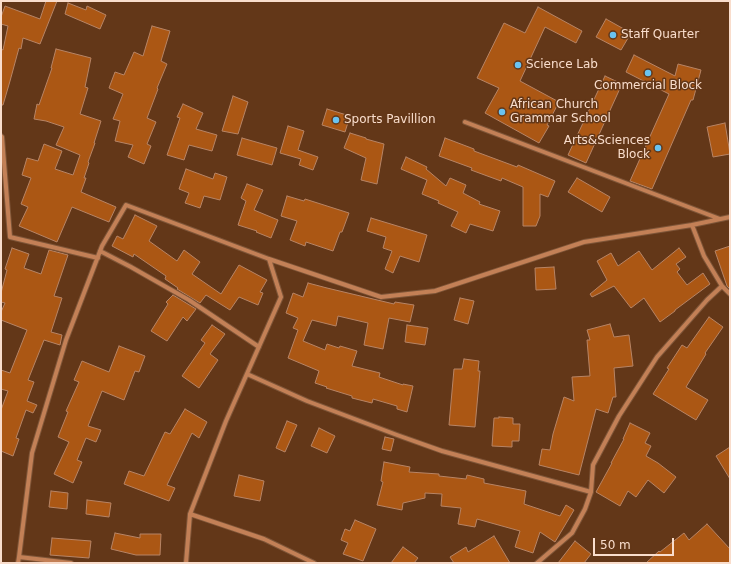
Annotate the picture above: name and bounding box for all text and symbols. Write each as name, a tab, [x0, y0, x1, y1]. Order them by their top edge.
place label: Staff Quarter	[621, 28, 699, 42]
marker: Staff Quarter	[608, 30, 618, 40]
place label: Science Lab	[526, 58, 598, 72]
marker: Science Lab	[513, 60, 523, 70]
marker: Commercial Block	[643, 68, 653, 78]
place label: Commercial Block	[594, 79, 702, 93]
place label: African Church Grammar School	[510, 98, 611, 126]
marker: African Church Grammar School	[497, 107, 507, 117]
place label: Sports Pavillion	[344, 113, 436, 127]
marker: Sports Pavillion	[331, 115, 341, 125]
place label: Arts&Sciences Block	[564, 134, 650, 162]
marker: Arts&Sciences Block	[653, 143, 663, 153]
scale bar	[595, 530, 676, 556]
text: 50 m	[600, 538, 631, 552]

